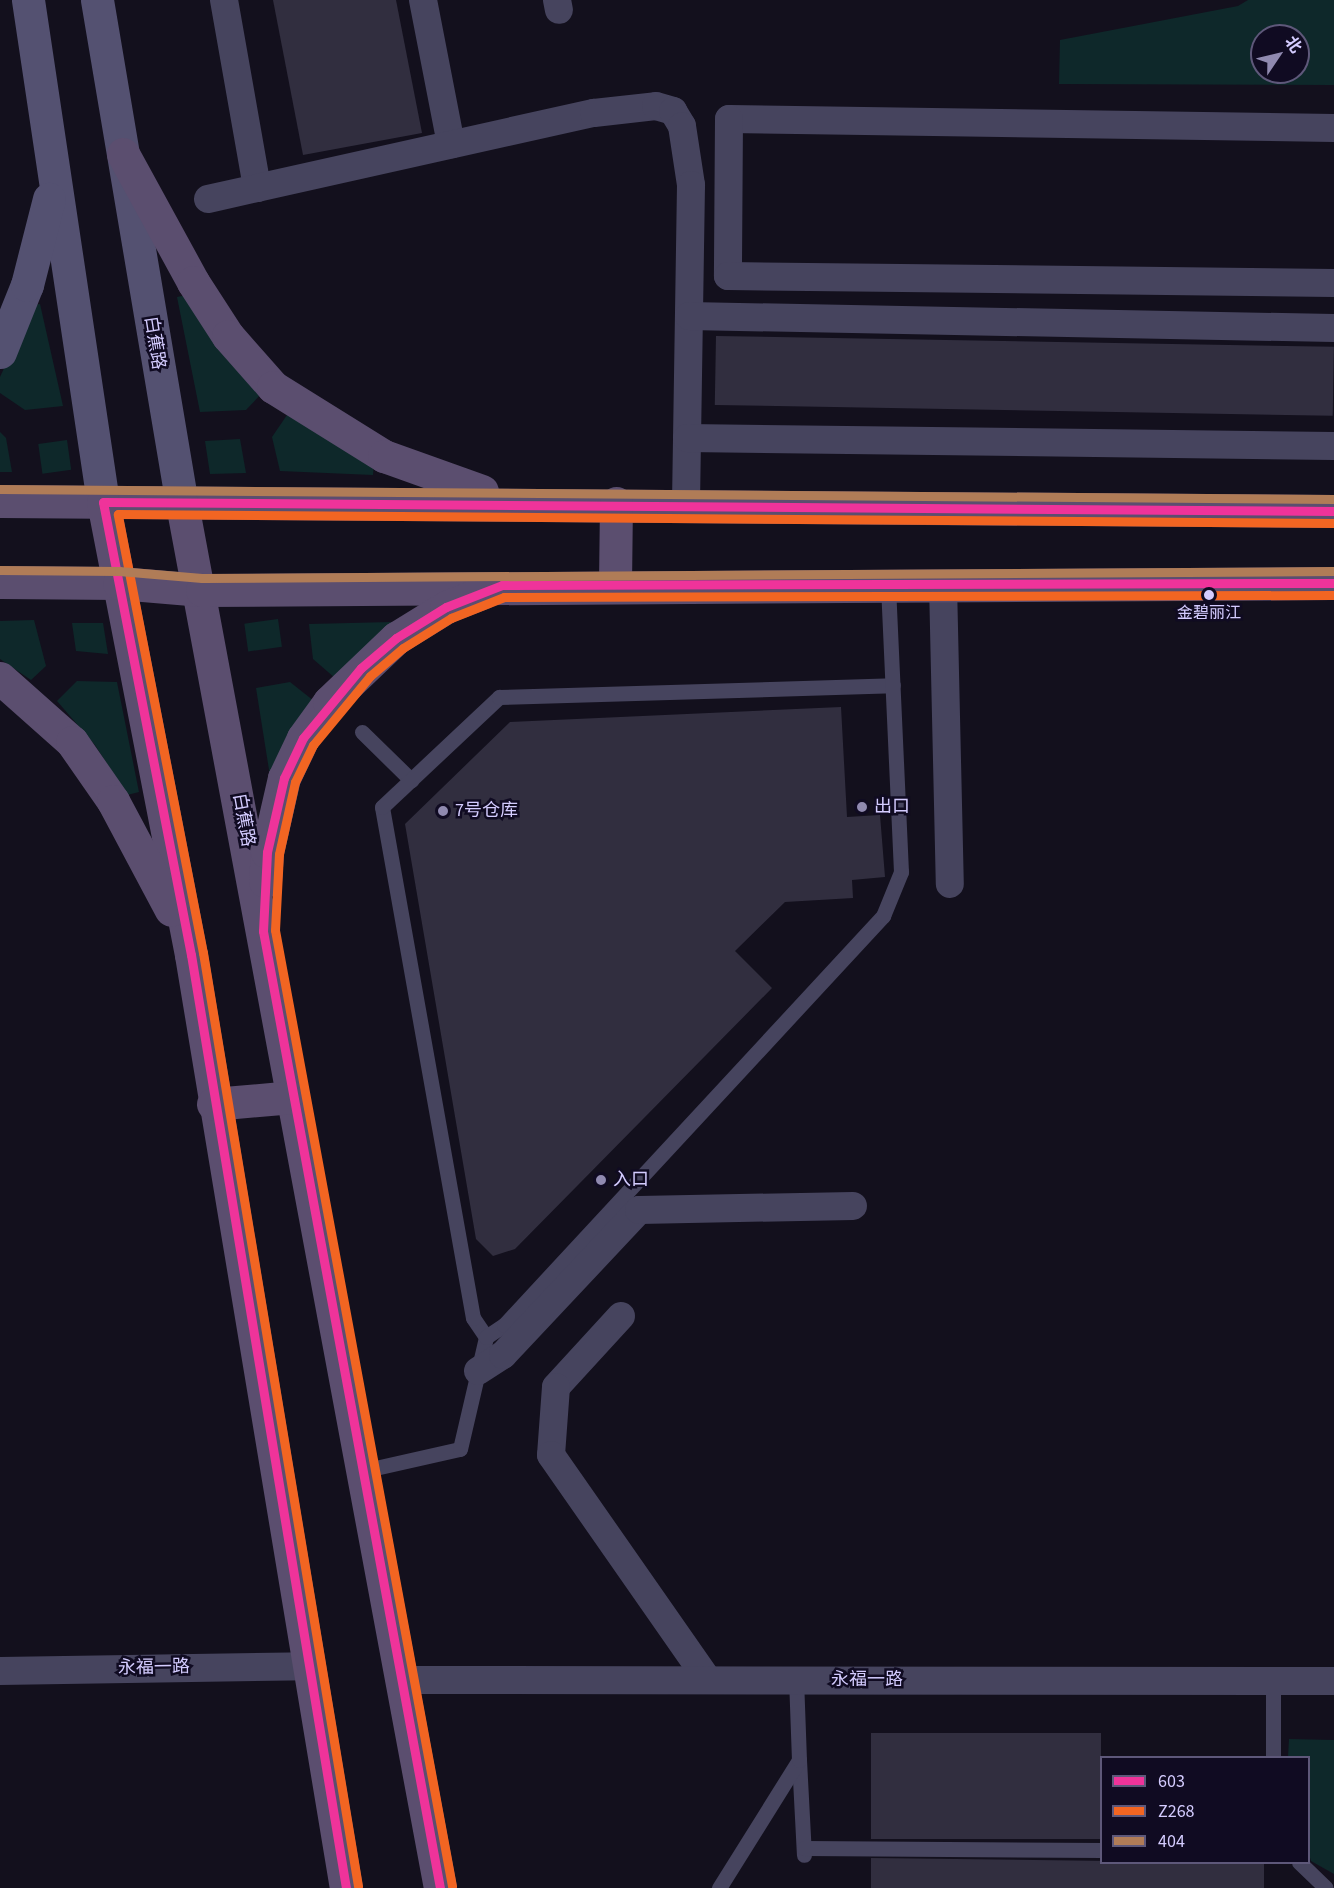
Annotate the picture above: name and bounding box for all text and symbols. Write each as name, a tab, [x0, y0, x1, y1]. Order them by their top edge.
north arrow	[1250, 24, 1310, 84]
text: 北	[1279, 32, 1307, 58]
street label: 白蕉路	[139, 315, 169, 371]
marker: 金碧丽江	[1203, 589, 1215, 601]
place label: 金碧丽江	[1177, 603, 1241, 623]
street label: 白蕉路	[228, 792, 258, 848]
place label: 出口	[874, 796, 910, 818]
place label: 7号仓库	[455, 800, 518, 822]
marker: 出口	[855, 800, 869, 814]
marker: 7号仓库	[436, 804, 450, 818]
place label: 入口	[613, 1169, 649, 1191]
marker: 入口	[594, 1173, 608, 1187]
street label: 永福一路	[118, 1657, 190, 1679]
street label: 永福一路	[831, 1669, 903, 1691]
legend	[1100, 1756, 1310, 1864]
text: 603	[1158, 1769, 1185, 1794]
text: Z268	[1158, 1799, 1195, 1824]
text: 404	[1158, 1829, 1185, 1854]

